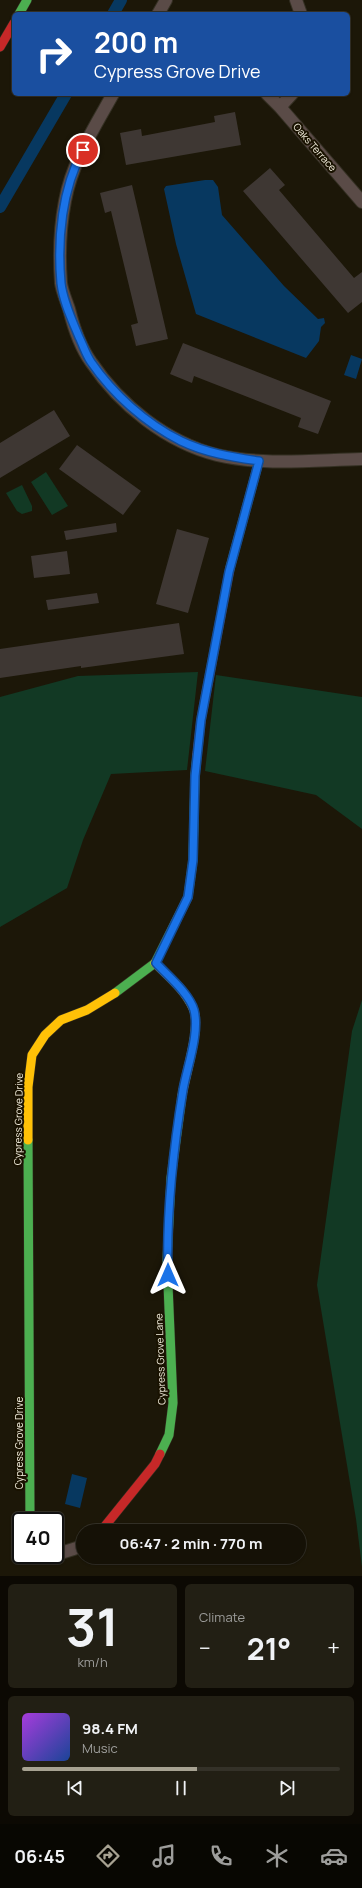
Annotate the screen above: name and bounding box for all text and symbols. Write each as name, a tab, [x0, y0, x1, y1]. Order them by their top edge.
text: 200 m	[94, 23, 178, 61]
icon: right	[28, 28, 80, 80]
text: Cypress Grove Drive	[94, 59, 261, 83]
street label: Oaks Terrace	[290, 120, 340, 174]
pin	[66, 133, 100, 167]
icon: arrive	[72, 139, 94, 161]
street label: Cypress Grove Drive	[10, 1072, 26, 1165]
position arrow	[147, 1254, 189, 1296]
street label: Cypress Grove Lane	[151, 1313, 169, 1405]
street label: Cypress Grove Drive	[12, 1397, 26, 1489]
speed limit sign: 40	[12, 1512, 64, 1564]
text: 06:47 · 2 min · 770 m	[120, 1533, 262, 1554]
text: 31	[66, 1591, 119, 1662]
text: Climate	[199, 1608, 245, 1626]
text: 21°	[247, 1628, 291, 1669]
text: −	[199, 1633, 211, 1663]
text: +	[327, 1633, 340, 1663]
text: km/h	[77, 1653, 108, 1671]
text: 98.4 FM	[82, 1718, 138, 1739]
text: Music	[82, 1739, 118, 1757]
icon: previous	[64, 1777, 86, 1799]
icon: pause	[170, 1777, 192, 1799]
icon: next	[276, 1777, 298, 1799]
icon: directions	[94, 1842, 122, 1870]
icon: music	[150, 1842, 178, 1870]
icon: phone	[207, 1842, 235, 1870]
icon: climate	[263, 1842, 291, 1870]
icon: car	[320, 1842, 348, 1870]
text: 06:45	[14, 1844, 65, 1868]

